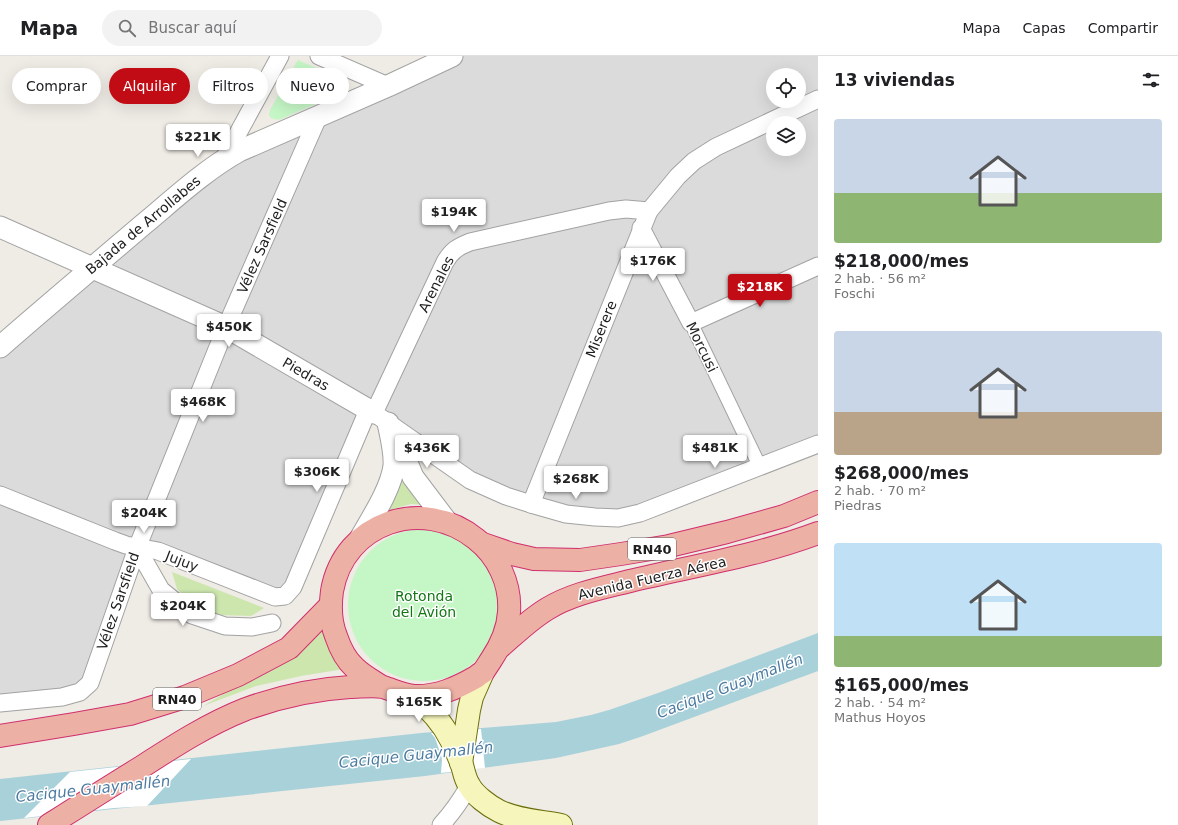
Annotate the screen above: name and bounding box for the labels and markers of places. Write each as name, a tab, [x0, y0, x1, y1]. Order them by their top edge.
pin: $221K	[170, 124, 226, 158]
pin: $194K	[426, 199, 482, 233]
pin: $176K	[625, 248, 681, 282]
pin: $218K	[732, 274, 788, 308]
pin: $450K	[201, 314, 257, 348]
pin: $468K	[175, 389, 231, 423]
pin: $436K	[399, 435, 455, 469]
pin: $481K	[687, 435, 743, 469]
pin: $306K	[289, 459, 345, 493]
pin: $268K	[548, 466, 604, 500]
pin: $204K	[116, 500, 172, 534]
pin: $204K	[155, 593, 211, 627]
pin: $165K	[391, 689, 447, 723]

